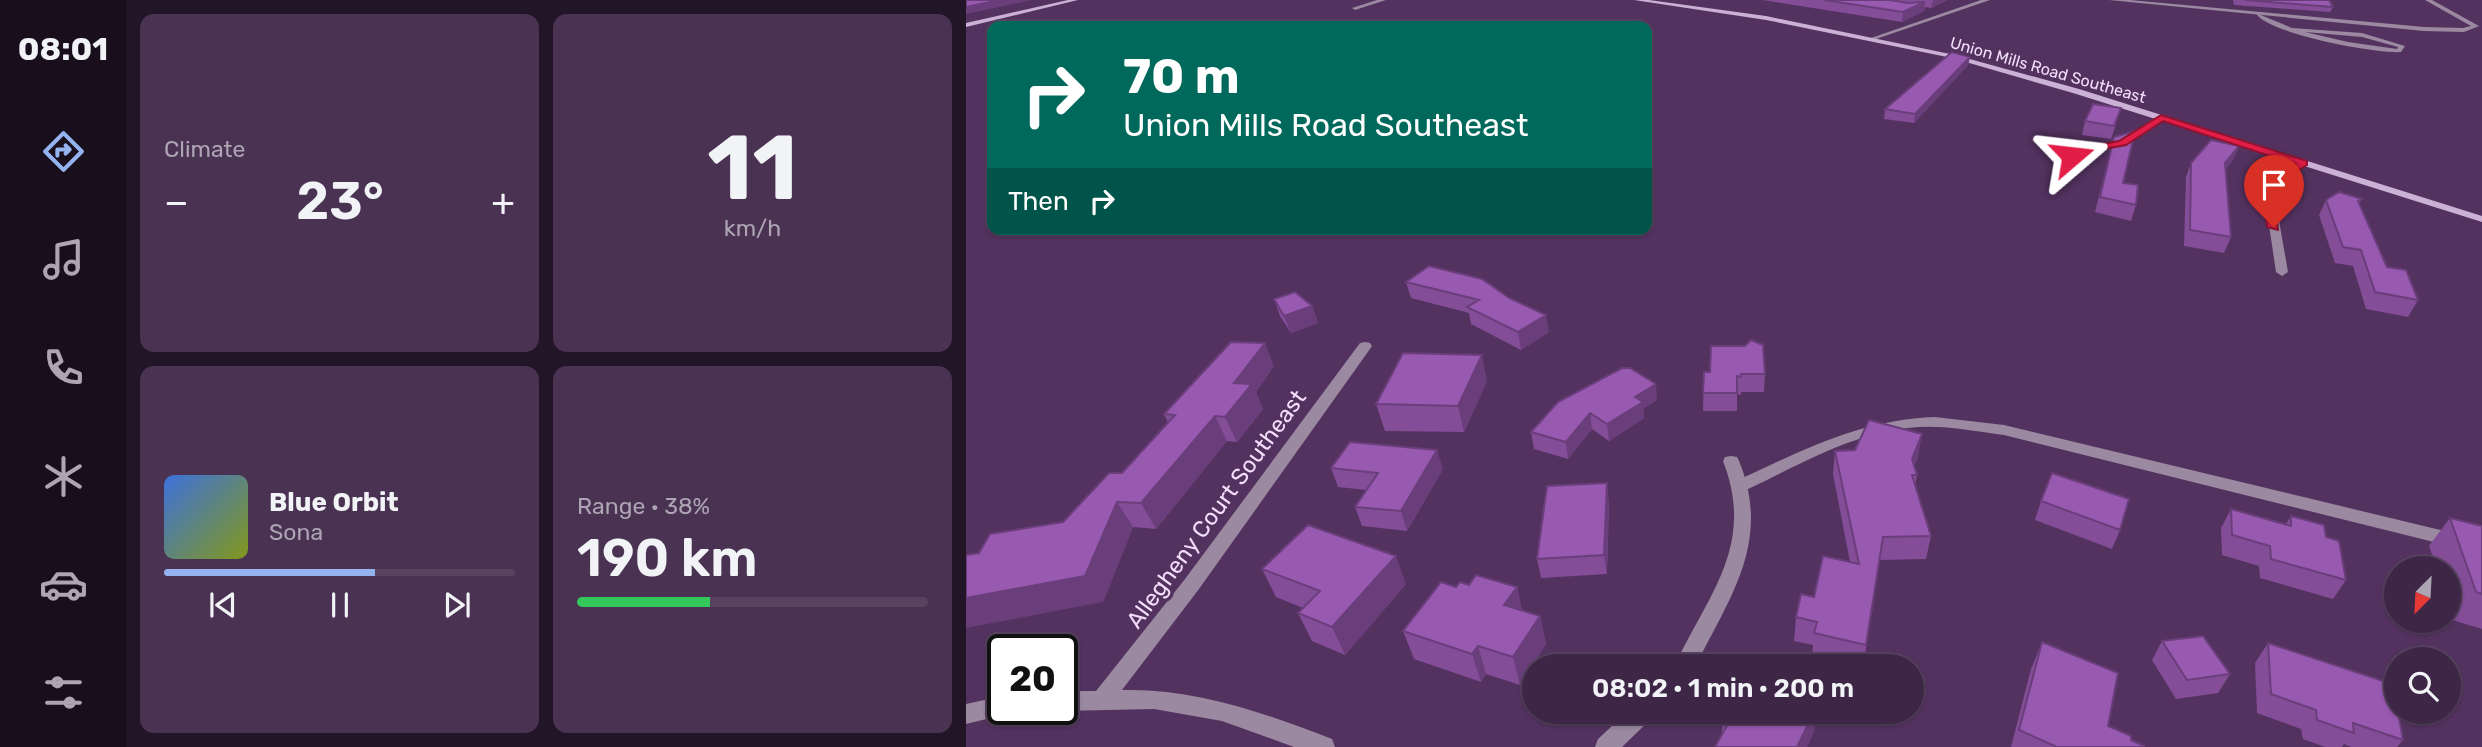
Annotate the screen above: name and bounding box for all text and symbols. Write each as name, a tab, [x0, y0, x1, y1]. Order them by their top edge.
text: 08:01	[18, 30, 108, 68]
street label: Union Mills Road Southeast	[1948, 33, 2148, 107]
text: 70 m	[1123, 47, 1240, 105]
icon: right	[1008, 49, 1099, 140]
text: Union Mills Road Southeast	[1123, 106, 1529, 144]
text: 11	[707, 114, 798, 222]
position arrow	[2035, 119, 2109, 193]
icon: directions	[39, 127, 88, 176]
text: Climate	[164, 135, 245, 163]
pin	[2244, 155, 2304, 227]
icon: arrive	[2255, 166, 2293, 204]
text: 23°	[296, 170, 384, 232]
text: −	[164, 179, 189, 225]
text: +	[491, 179, 515, 225]
icon: right	[1083, 182, 1121, 220]
text: Then	[1008, 186, 1069, 217]
text: km/h	[724, 214, 781, 242]
icon: music	[39, 235, 88, 284]
icon: phone	[39, 343, 88, 392]
street label: Allegheny Court Southeast	[1120, 384, 1312, 634]
icon: climate	[39, 452, 88, 501]
text: Blue Orbit	[269, 487, 399, 518]
text: Range · 38%	[577, 492, 710, 520]
text: Sona	[269, 518, 323, 546]
text: 190 km	[577, 527, 758, 589]
north arrow	[2384, 556, 2460, 634]
map controls	[2384, 556, 2461, 724]
icon: car	[39, 560, 88, 609]
icon: previous	[204, 586, 242, 624]
icon: pause	[321, 586, 359, 624]
icon: next	[438, 586, 476, 624]
speed limit sign: 20	[987, 634, 1078, 725]
button: search	[2384, 647, 2461, 724]
icon: filters	[39, 668, 88, 717]
text: 08:02 · 1 min · 200 m	[1592, 673, 1854, 704]

